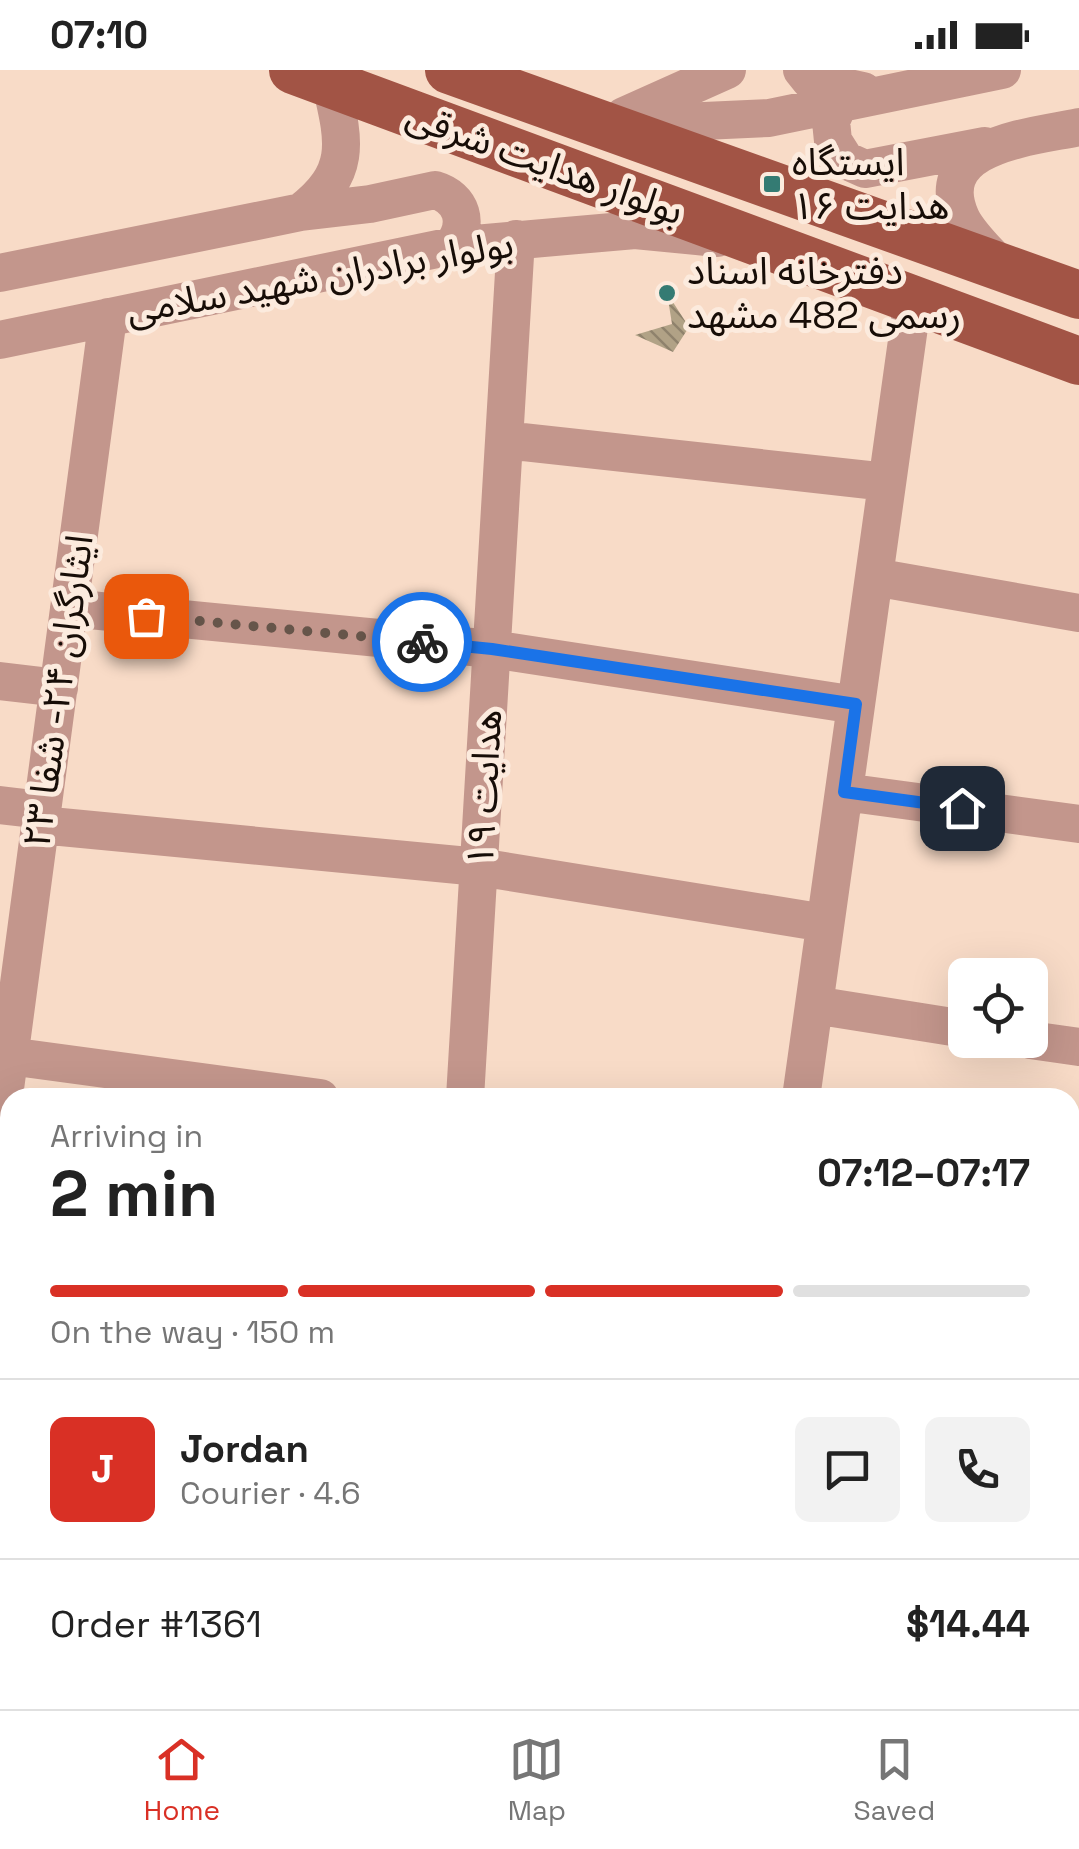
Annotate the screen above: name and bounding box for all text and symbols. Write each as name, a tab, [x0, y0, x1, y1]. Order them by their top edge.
text: 07:10	[50, 11, 148, 59]
street label: بولوار هدایت شرقی	[400, 91, 690, 235]
place label: ایستگاه هدایت ۱۶	[792, 138, 949, 230]
marker: ایستگاه هدایت ۱۶	[761, 173, 783, 195]
street label: بولوار برادران شهید سلامی	[123, 219, 517, 335]
place label: دفترخانه اسناد رسمی 482 مشهد	[687, 247, 961, 339]
marker: دفترخانه اسناد رسمی 482 مشهد	[656, 282, 678, 304]
street label: ایثارگران ۲۴- شفا ۲۳	[12, 532, 104, 850]
pin	[104, 574, 189, 659]
icon: bag	[119, 589, 174, 644]
courier	[372, 592, 472, 692]
icon: bike	[395, 615, 450, 670]
street label: هدایت ۱۹	[456, 708, 512, 868]
pin	[920, 766, 1005, 851]
icon: home	[935, 781, 990, 836]
map controls	[948, 958, 1048, 1058]
button: locate	[948, 958, 1048, 1058]
text: Arriving in	[50, 1116, 203, 1156]
text: 07:12–07:17	[817, 1149, 1030, 1197]
text: 2 min	[50, 1152, 218, 1235]
text: On the way · 150 m	[50, 1312, 335, 1352]
button: chat	[795, 1417, 900, 1522]
button: phone	[925, 1417, 1030, 1522]
text: Jordan	[180, 1425, 309, 1473]
text: J	[91, 1445, 114, 1493]
text: Courier · 4.6	[180, 1473, 361, 1513]
text: Order #1361	[50, 1600, 262, 1648]
text: $14.44	[906, 1600, 1030, 1648]
tab: Home	[144, 1732, 220, 1828]
tab: Map	[508, 1732, 566, 1828]
tab: Saved	[854, 1732, 935, 1828]

